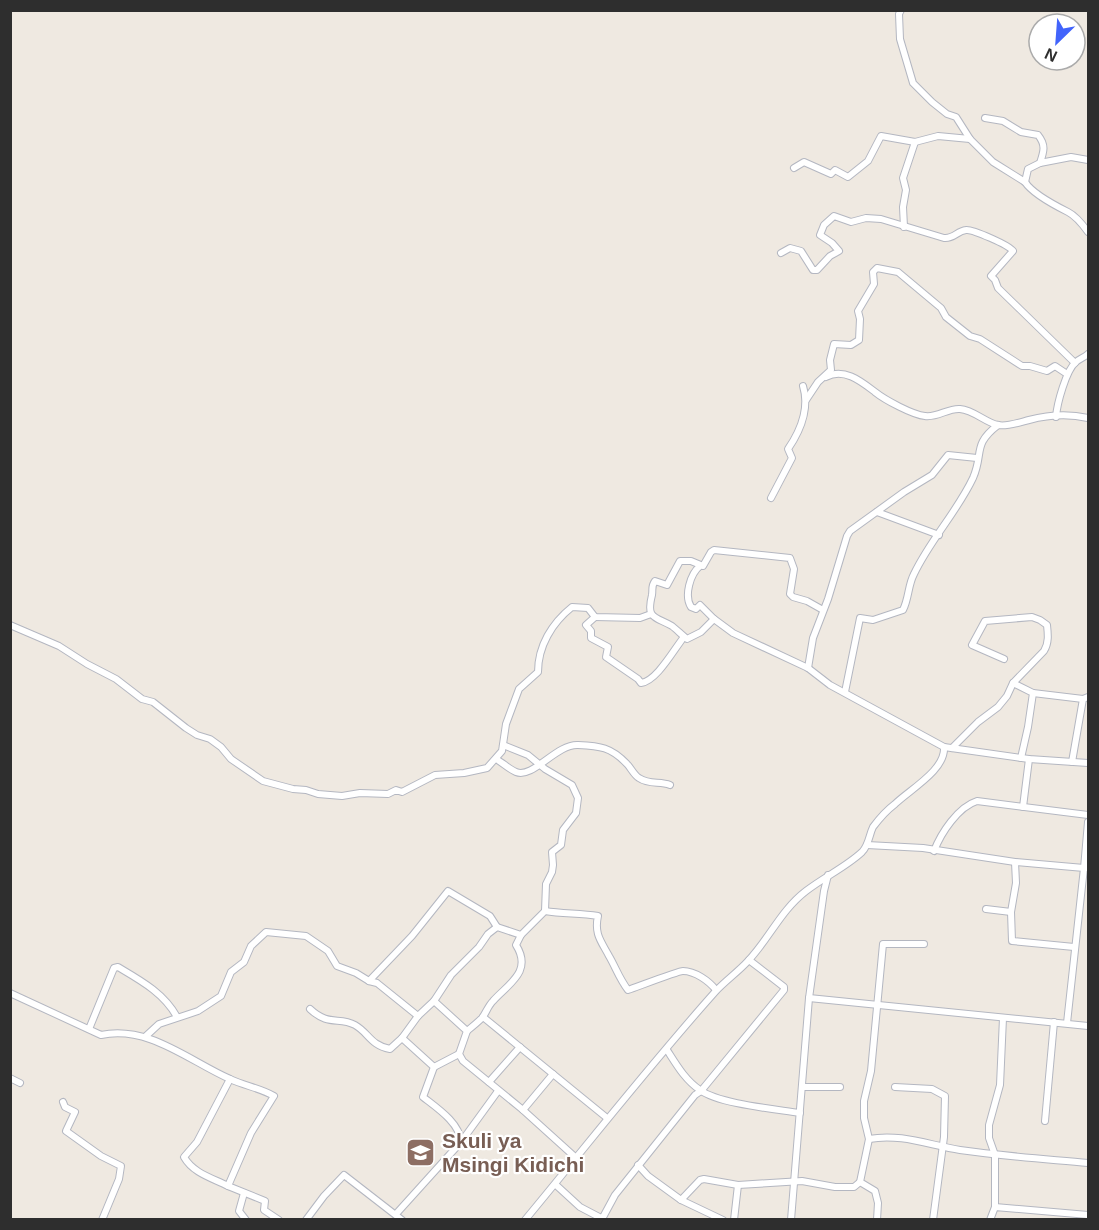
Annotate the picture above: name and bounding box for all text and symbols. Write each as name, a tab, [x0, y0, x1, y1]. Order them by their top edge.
north arrow	[1027, 12, 1087, 72]
text: N	[1042, 45, 1060, 65]
place label: Skuli ya Msingi Kidichi	[442, 1129, 584, 1176]
school or university icon: Skuli ya Msingi Kidichi	[405, 1136, 437, 1168]

